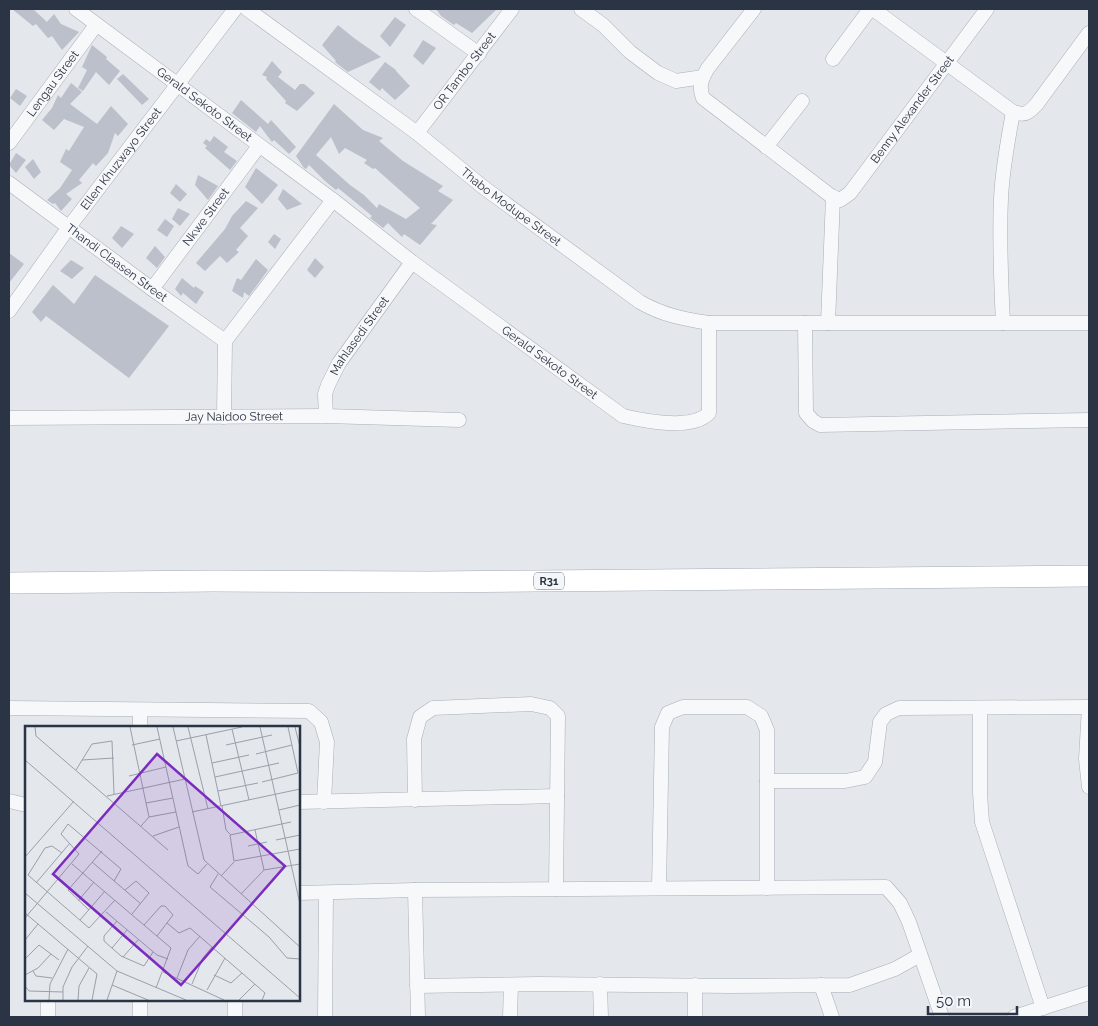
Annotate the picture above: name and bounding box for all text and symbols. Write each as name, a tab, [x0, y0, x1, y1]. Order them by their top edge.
street label: OR Tambo Street	[430, 29, 499, 113]
street label: Lengau Street	[24, 48, 82, 119]
street label: Benny Alexander Street	[868, 53, 957, 166]
street label: Gerald Sekoto Street	[154, 64, 255, 144]
street label: Ellen Khuzwayo Street	[78, 105, 164, 213]
street label: Thabo Modupe Street	[458, 165, 564, 249]
street label: Nkwe Street	[180, 185, 232, 249]
street label: Thandi Claasen Street	[64, 221, 170, 305]
street label: Mahlasedi Street	[327, 294, 392, 377]
street label: Gerald Sekoto Street	[499, 323, 600, 402]
street label: Jay Naidoo Street	[185, 409, 283, 424]
road number: R31	[534, 572, 564, 590]
inset map	[25, 726, 300, 1001]
scale bar	[928, 984, 1017, 1016]
text: 50 m	[936, 992, 971, 1010]

